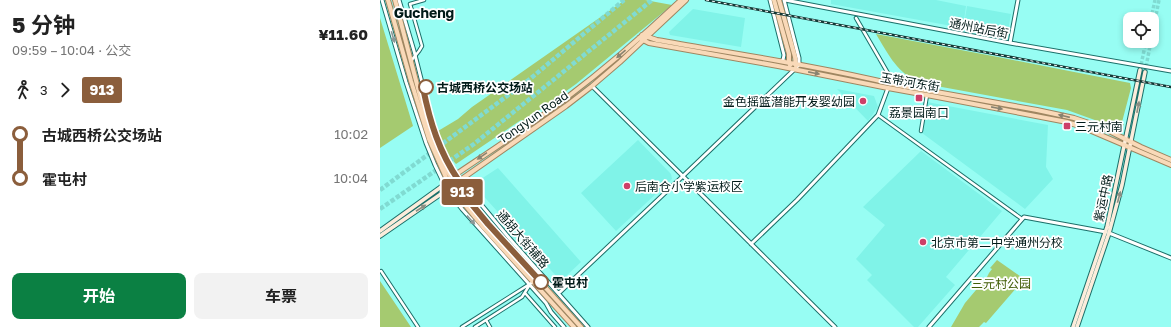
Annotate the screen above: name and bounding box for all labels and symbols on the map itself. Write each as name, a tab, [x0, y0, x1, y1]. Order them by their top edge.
district label: Gucheng	[394, 4, 454, 21]
street label: 通州站后街	[948, 15, 1010, 41]
one-way arrow	[390, 32, 396, 44]
one-way arrow	[616, 49, 626, 59]
street label: 玉带河东街	[879, 69, 941, 95]
one-way arrow	[808, 71, 820, 77]
marker: 古城西桥公交场站	[418, 79, 434, 95]
place label: 古城西桥公交场站	[437, 80, 533, 95]
street label: Tongyun Road	[495, 87, 571, 147]
marker: 荔景园南口	[914, 93, 924, 103]
place label: 金色摇篮潜能开发婴幼园	[723, 94, 855, 109]
marker: 金色摇篮潜能开发婴幼园	[858, 96, 868, 106]
one-way arrow	[1136, 100, 1142, 113]
place label: 荔景园南口	[889, 105, 949, 120]
one-way arrow	[990, 105, 1003, 111]
one-way arrow	[1058, 112, 1070, 118]
place label: 三元村南	[1075, 119, 1123, 134]
marker: 三元村南	[1062, 121, 1072, 131]
one-way arrow	[477, 152, 488, 160]
street label: 紫运中路	[1091, 173, 1115, 223]
line badge: 913	[439, 179, 485, 205]
place label: 后南仓小学紫运校区	[635, 179, 743, 194]
marker: 后南仓小学紫运校区	[622, 181, 632, 191]
one-way arrow	[1116, 191, 1122, 203]
one-way arrow	[416, 204, 427, 212]
street label: 通胡大街辅路	[494, 207, 552, 271]
one-way arrow	[466, 214, 475, 225]
place label: 北京市第二中学通州分校	[931, 235, 1063, 250]
marker: 北京市第二中学通州分校	[918, 237, 928, 247]
marker: 霍屯村	[533, 274, 549, 290]
place label: 霍屯村	[552, 275, 588, 290]
park label: 三元村公园	[971, 276, 1031, 291]

